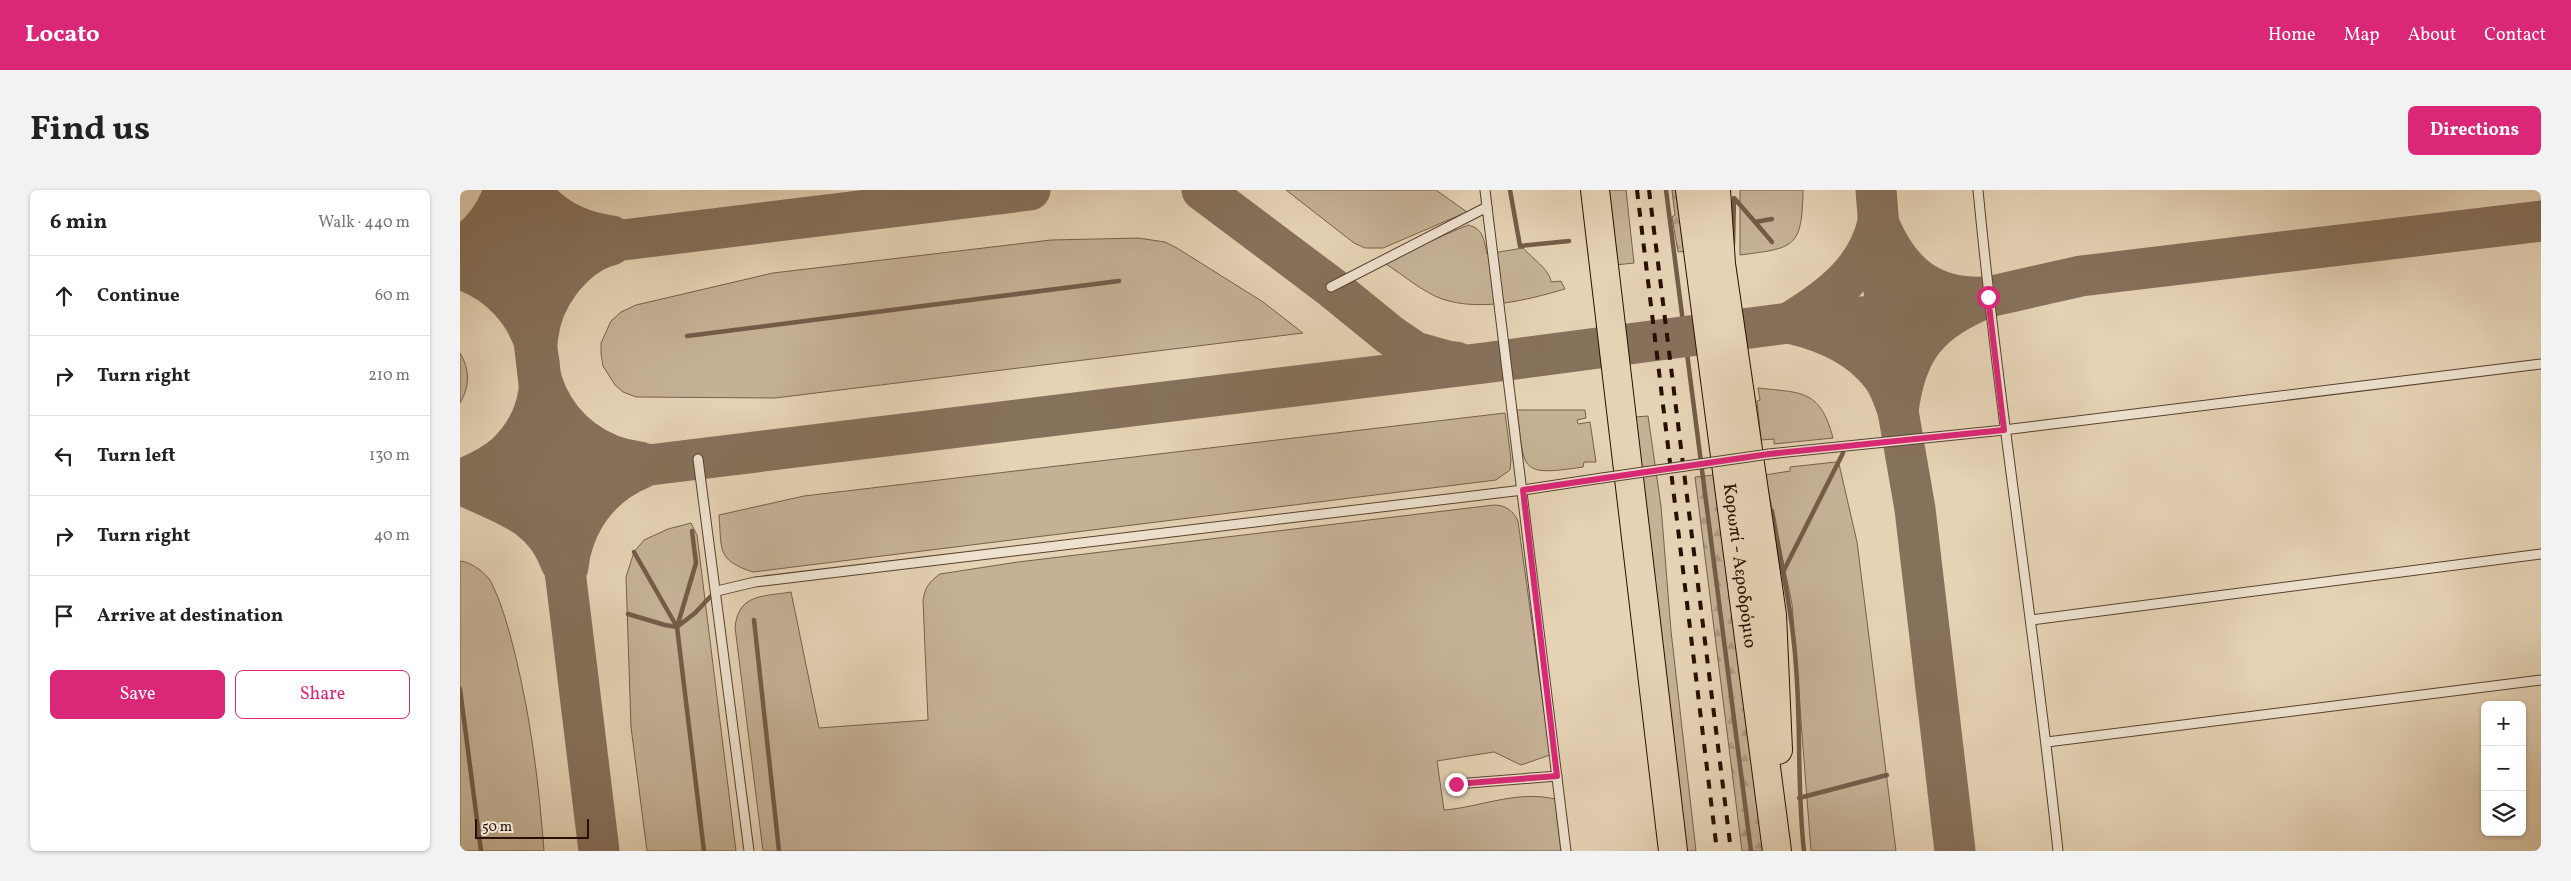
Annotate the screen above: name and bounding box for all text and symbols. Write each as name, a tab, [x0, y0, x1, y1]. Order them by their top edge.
text: Locato	[25, 18, 100, 52]
text: Home	[2268, 23, 2316, 48]
text: Map	[2344, 23, 2380, 48]
text: About	[2408, 23, 2456, 48]
text: Contact	[2484, 23, 2546, 48]
text: Find us	[30, 106, 150, 154]
button: Directions	[2408, 106, 2541, 155]
text: 6 min	[50, 208, 107, 237]
text: Walk · 440 m	[318, 212, 410, 234]
icon: ahead	[50, 282, 78, 310]
text: Continue	[97, 283, 180, 309]
text: 60 m	[375, 285, 410, 307]
route start	[1977, 286, 2000, 309]
icon: right	[50, 362, 78, 390]
text: Turn right	[97, 363, 190, 389]
text: 210 m	[368, 365, 410, 387]
icon: left	[50, 442, 78, 470]
text: Turn left	[97, 443, 176, 469]
text: 130 m	[369, 445, 410, 467]
street label: Κορωπί - Αεροδρόμιο	[1716, 482, 1763, 650]
icon: right	[50, 522, 78, 550]
text: Turn right	[97, 523, 190, 549]
text: 40 m	[374, 525, 410, 547]
icon: arrive	[50, 602, 78, 630]
text: Arrive at destination	[97, 603, 283, 629]
button: Save	[50, 670, 225, 719]
button: Share	[235, 670, 410, 719]
map controls	[2481, 701, 2526, 836]
button: +	[2481, 701, 2526, 746]
button: −	[2481, 746, 2526, 791]
route end	[1445, 773, 1468, 796]
button: layers	[2481, 791, 2526, 836]
scale bar	[475, 816, 589, 839]
text: 50 m	[482, 818, 512, 837]

